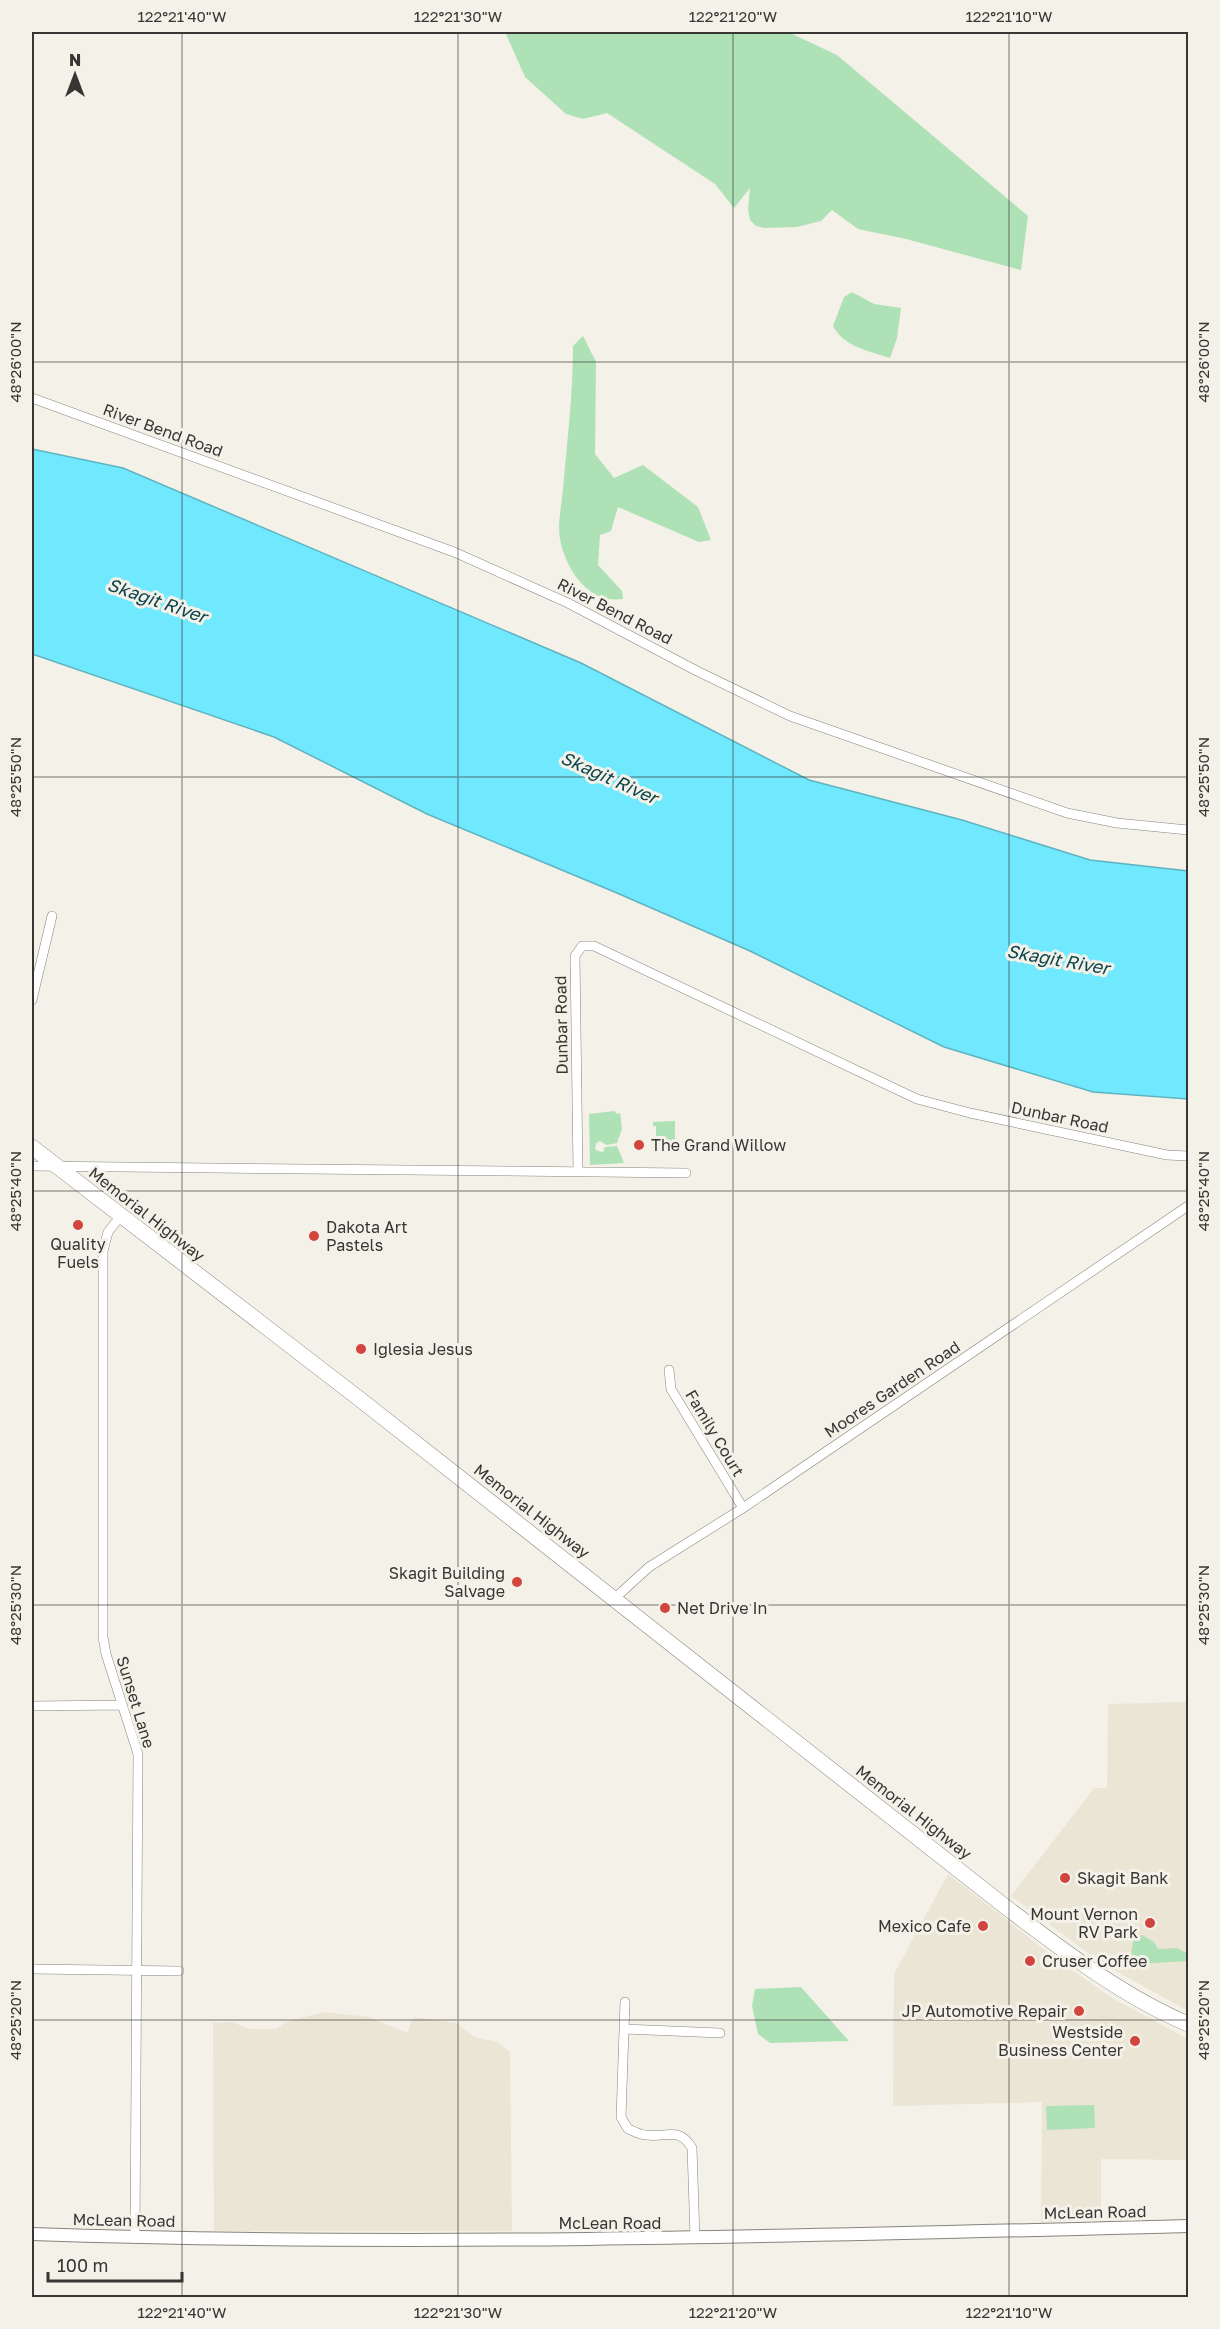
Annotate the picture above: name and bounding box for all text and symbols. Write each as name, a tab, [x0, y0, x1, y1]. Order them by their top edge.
text: 122°21'40"W	[138, 7, 226, 25]
text: 122°21'30"W	[414, 7, 502, 25]
text: 122°21'20"W	[689, 7, 777, 25]
text: 122°21'10"W	[966, 7, 1052, 25]
north arrow	[45, 45, 105, 105]
text: N	[69, 50, 81, 70]
text: 48°26'00"N	[6, 321, 24, 403]
text: 48°26'00"N	[1194, 321, 1212, 403]
street label: River Bend Road	[100, 399, 226, 461]
water label: Skagit River	[105, 573, 213, 628]
street label: River Bend Road	[554, 573, 676, 649]
text: 48°25'50"N	[6, 737, 24, 817]
text: 48°25'50"N	[1194, 737, 1212, 817]
water label: Skagit River	[558, 746, 664, 809]
water label: Skagit River	[1005, 939, 1114, 979]
street label: Dunbar Road	[550, 975, 572, 1075]
street label: Dunbar Road	[1009, 1097, 1111, 1137]
place label: The Grand Willow	[651, 1135, 786, 1155]
marker: The Grand Willow	[632, 1138, 646, 1152]
text: 48°25'40"N	[6, 1151, 24, 1231]
text: 48°25'40"N	[1194, 1151, 1212, 1231]
street label: Memorial Highway	[85, 1162, 209, 1266]
place label: Dakota Art Pastels	[326, 1217, 408, 1255]
marker: Quality Fuels	[71, 1218, 85, 1232]
marker: Dakota Art Pastels	[307, 1229, 321, 1243]
place label: Quality Fuels	[50, 1234, 106, 1272]
street label: Moores Garden Road	[820, 1336, 964, 1442]
place label: Iglesia Jesus	[373, 1339, 473, 1359]
marker: Iglesia Jesus	[354, 1342, 368, 1356]
street label: Family Court	[681, 1386, 749, 1480]
street label: Memorial Highway	[470, 1459, 594, 1563]
place label: Skagit Building Salvage	[389, 1563, 505, 1601]
text: 48°25'30"N	[6, 1565, 24, 1645]
text: 48°25'30"N	[1194, 1565, 1212, 1645]
marker: Skagit Building Salvage	[510, 1575, 524, 1589]
place label: Net Drive In	[677, 1598, 767, 1618]
marker: Net Drive In	[658, 1601, 672, 1615]
street label: Sunset Lane	[112, 1653, 160, 1751]
street label: Memorial Highway	[852, 1760, 976, 1864]
place label: Skagit Bank	[1077, 1868, 1168, 1888]
marker: Skagit Bank	[1058, 1871, 1072, 1885]
place label: Mount Vernon RV Park	[1030, 1904, 1138, 1942]
place label: Mexico Cafe	[878, 1916, 971, 1936]
marker: Mount Vernon RV Park	[1143, 1916, 1157, 1930]
marker: Mexico Cafe	[976, 1919, 990, 1933]
place label: Cruser Coffee	[1042, 1951, 1147, 1971]
marker: Cruser Coffee	[1023, 1954, 1037, 1968]
text: 48°25'20"N	[6, 1980, 24, 2060]
text: 48°25'20"N	[1194, 1980, 1212, 2060]
place label: JP Automotive Repair	[902, 2001, 1067, 2021]
marker: JP Automotive Repair	[1072, 2004, 1086, 2018]
place label: Westside Business Center	[998, 2022, 1123, 2060]
marker: Westside Business Center	[1128, 2034, 1142, 2048]
street label: McLean Road	[1043, 2201, 1147, 2223]
street label: McLean Road	[72, 2209, 176, 2231]
street label: McLean Road	[559, 2213, 661, 2233]
scale bar	[48, 2245, 182, 2283]
text: 100 m	[57, 2254, 108, 2276]
text: 122°21'40"W	[138, 2303, 226, 2321]
text: 122°21'30"W	[414, 2303, 502, 2321]
text: 122°21'20"W	[689, 2303, 777, 2321]
text: 122°21'10"W	[966, 2303, 1052, 2321]

